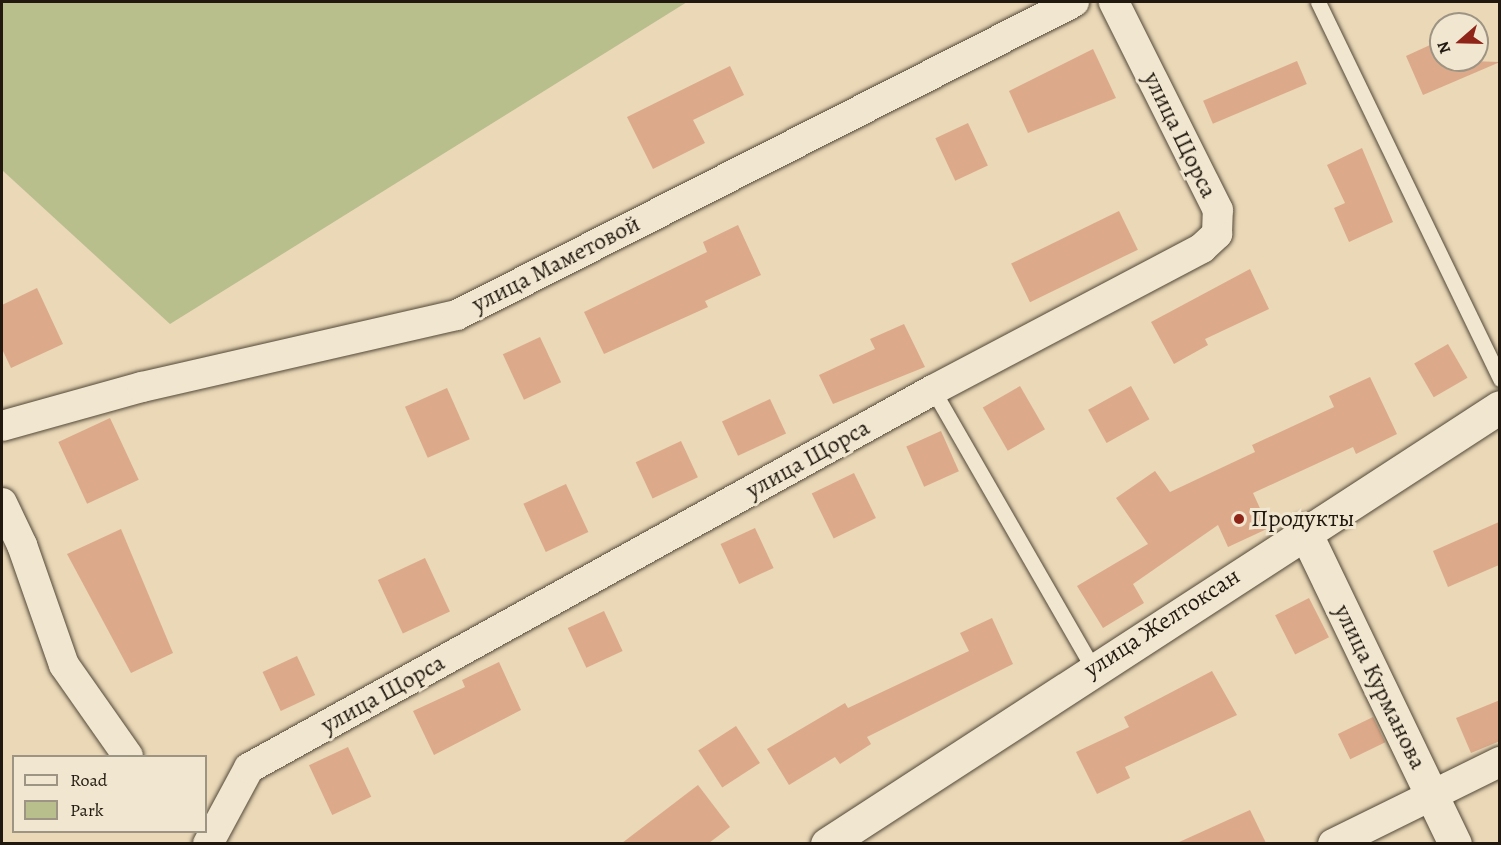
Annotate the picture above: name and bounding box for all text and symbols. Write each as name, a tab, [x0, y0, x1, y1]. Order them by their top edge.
north arrow	[1429, 12, 1489, 72]
text: N	[1432, 38, 1456, 57]
street label: улица Щорса	[1137, 67, 1223, 203]
street label: улица Маметовой	[467, 209, 645, 319]
street label: улица Щорса	[741, 413, 875, 505]
place label: Продукты	[1251, 505, 1355, 533]
marker: Продукты	[1232, 512, 1246, 526]
street label: улица Желтоксан	[1079, 562, 1245, 684]
street label: улица Курманова	[1328, 600, 1432, 774]
street label: улица Щорса	[316, 648, 450, 740]
legend	[12, 755, 207, 833]
text: Road	[70, 768, 107, 792]
text: Park	[70, 798, 104, 822]

